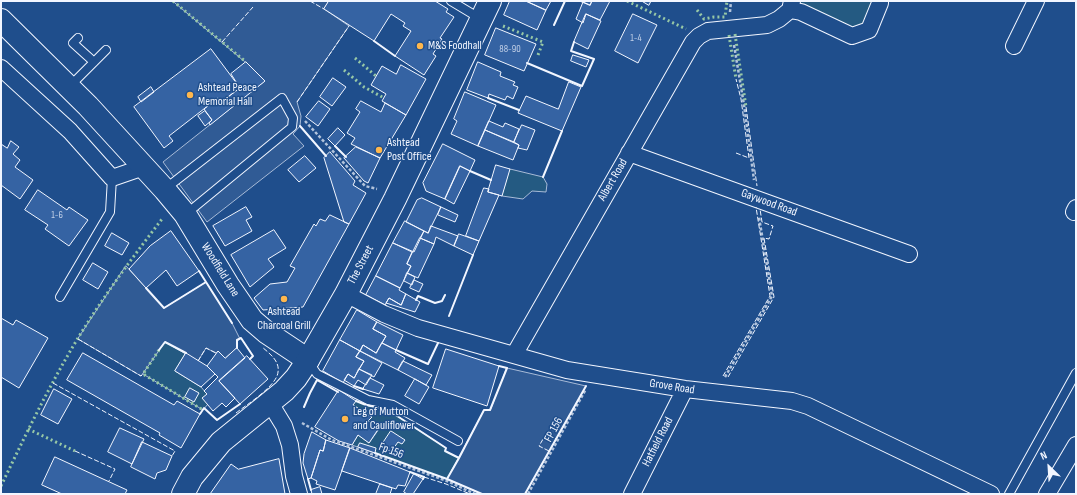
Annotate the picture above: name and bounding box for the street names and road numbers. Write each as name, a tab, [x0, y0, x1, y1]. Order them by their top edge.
street label: Albert Road	[595, 156, 631, 204]
street label: Gaywood Road	[739, 186, 799, 220]
street label: Woodfield Lane	[198, 240, 242, 300]
street label: The Street	[345, 243, 377, 287]
street label: Grove Road	[648, 376, 696, 398]
street label: FP 156	[542, 415, 566, 445]
street label: Hatfield Road	[639, 415, 677, 469]
street label: Fp 156	[376, 440, 406, 462]

